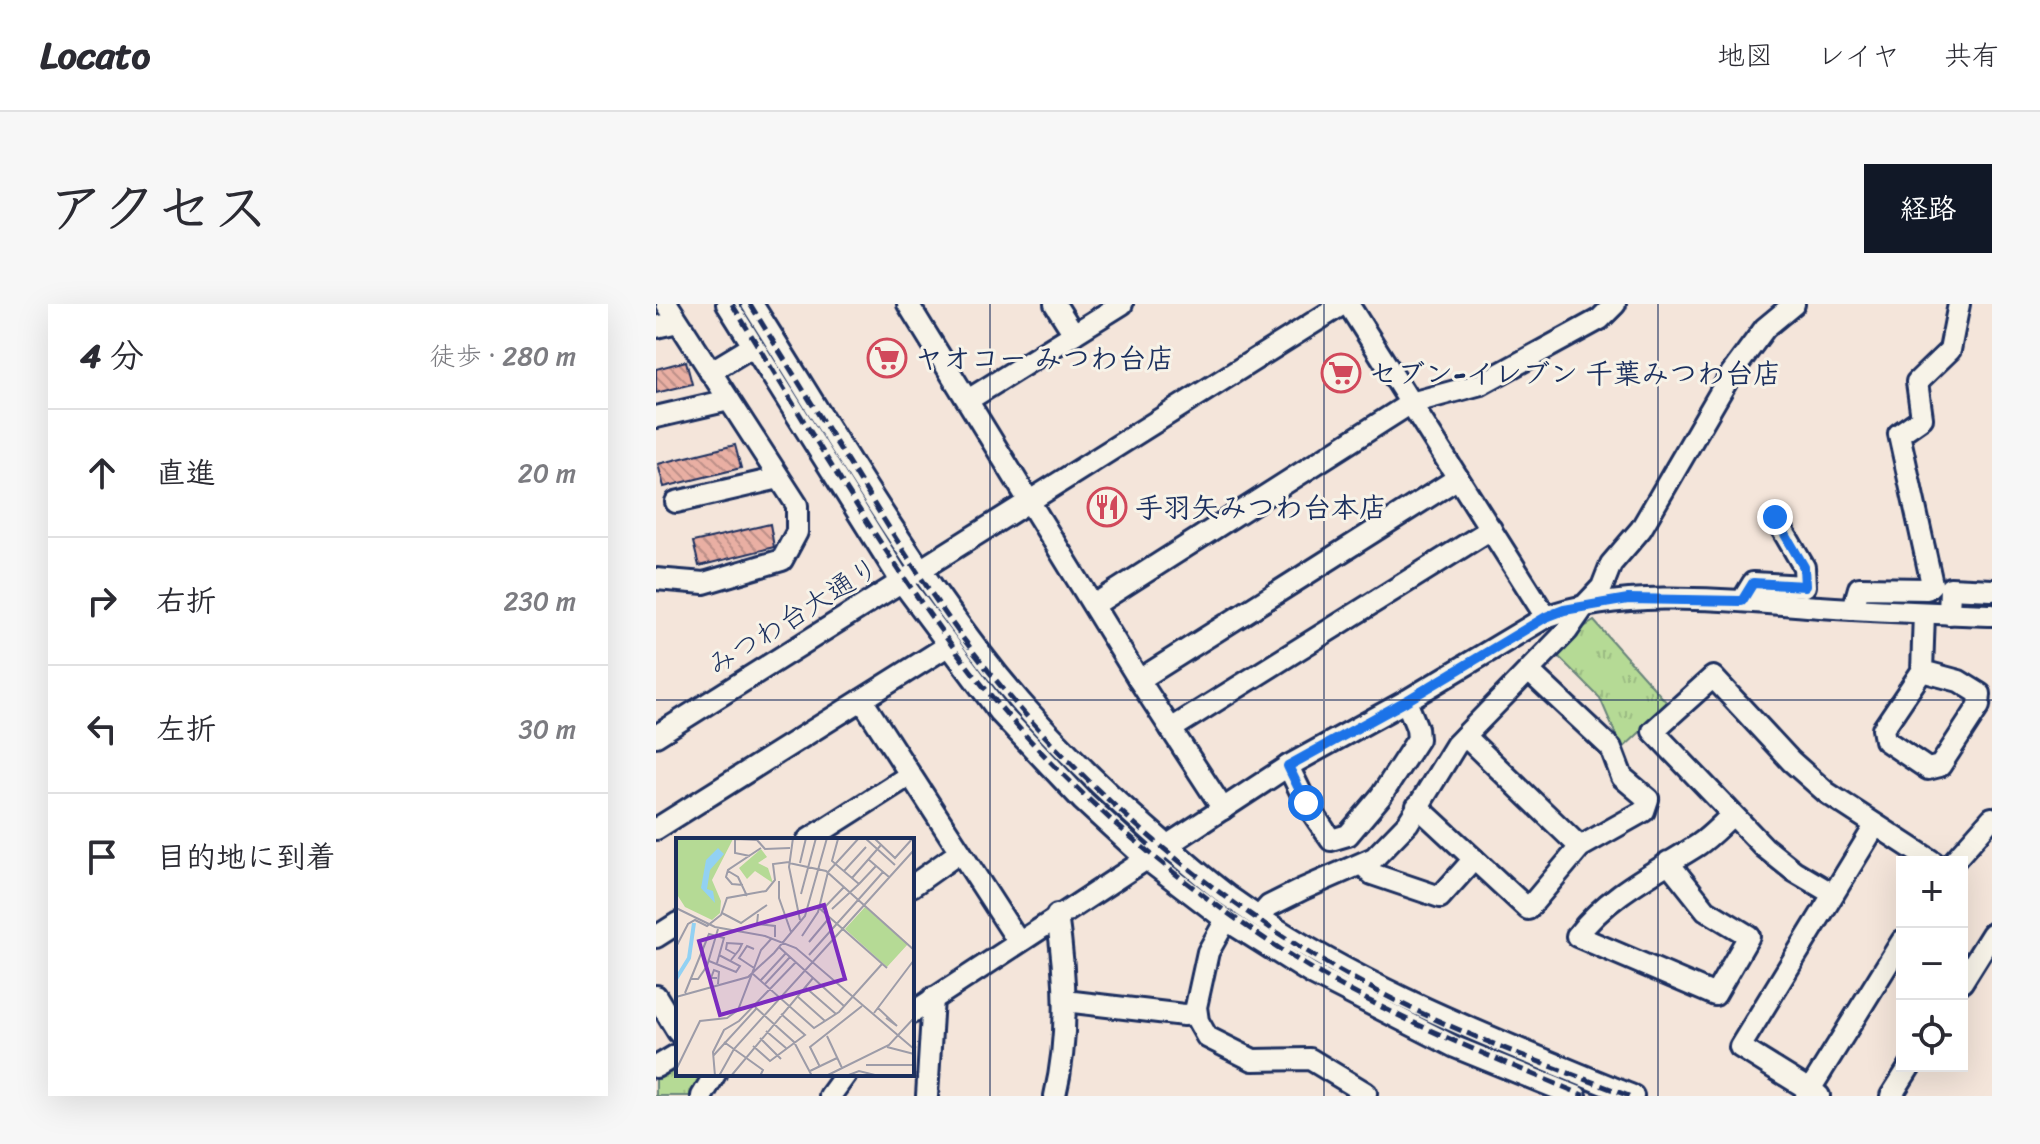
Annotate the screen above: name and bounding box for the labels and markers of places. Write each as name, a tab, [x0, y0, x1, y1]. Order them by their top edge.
place label: ヤオコー みつわ台店	[915, 334, 1174, 383]
supermarket icon: ヤオコー みつわ台店	[866, 337, 908, 379]
place label: セブン-イレブン 千葉みつわ台店	[1369, 349, 1781, 398]
supermarket icon: セブン-イレブン 千葉みつわ台店	[1320, 352, 1362, 394]
place label: 手羽矢みつわ台本店	[1135, 483, 1387, 532]
restaurant icon: 手羽矢みつわ台本店	[1086, 486, 1128, 528]

